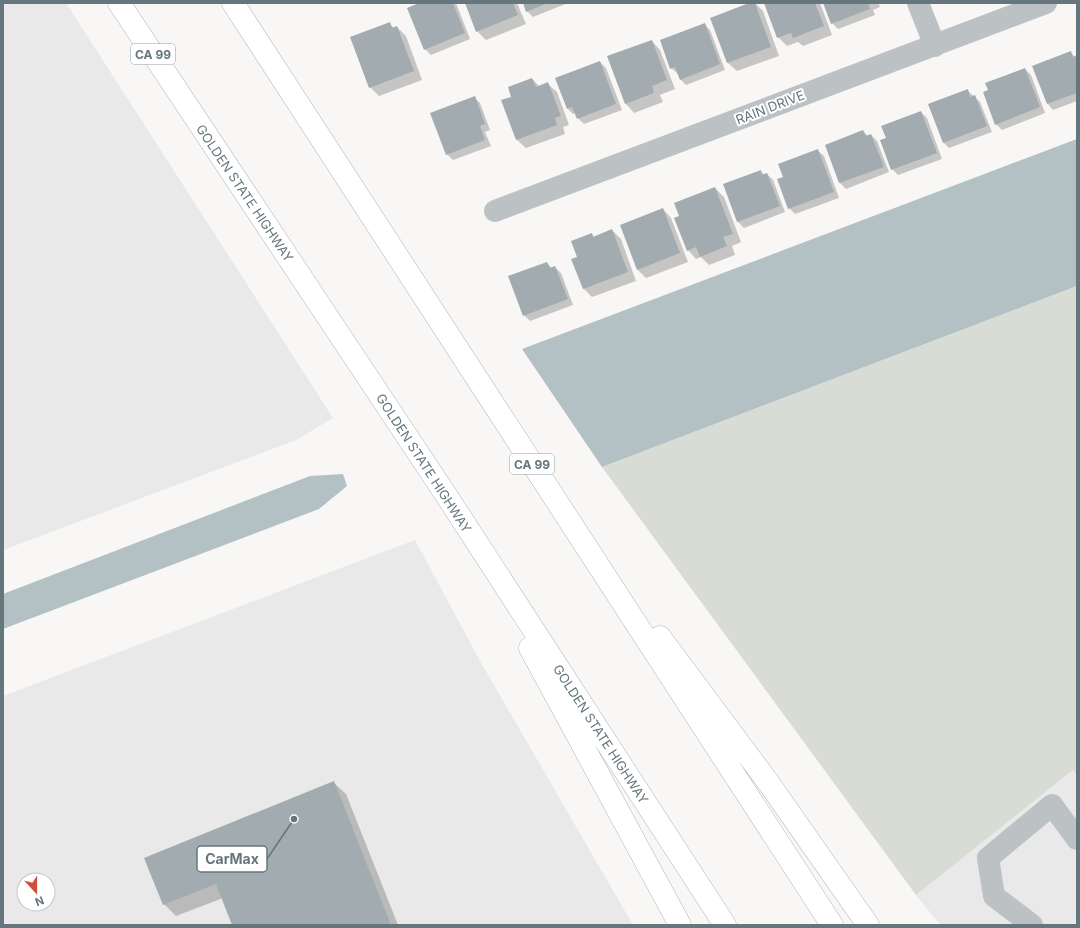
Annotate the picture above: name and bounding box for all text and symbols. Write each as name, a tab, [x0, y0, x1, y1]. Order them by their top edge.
road number: CA 99	[131, 44, 175, 64]
street label: RAIN DRIVE	[733, 87, 807, 127]
street label: GOLDEN STATE HIGHWAY	[193, 121, 297, 265]
street label: GOLDEN STATE HIGHWAY	[373, 391, 475, 536]
road number: CA 99	[510, 454, 554, 474]
street label: GOLDEN STATE HIGHWAY	[550, 662, 652, 807]
callout: CarMax	[197, 846, 267, 872]
text: CarMax	[205, 850, 259, 867]
north arrow	[16, 872, 56, 912]
text: N	[33, 893, 46, 909]

